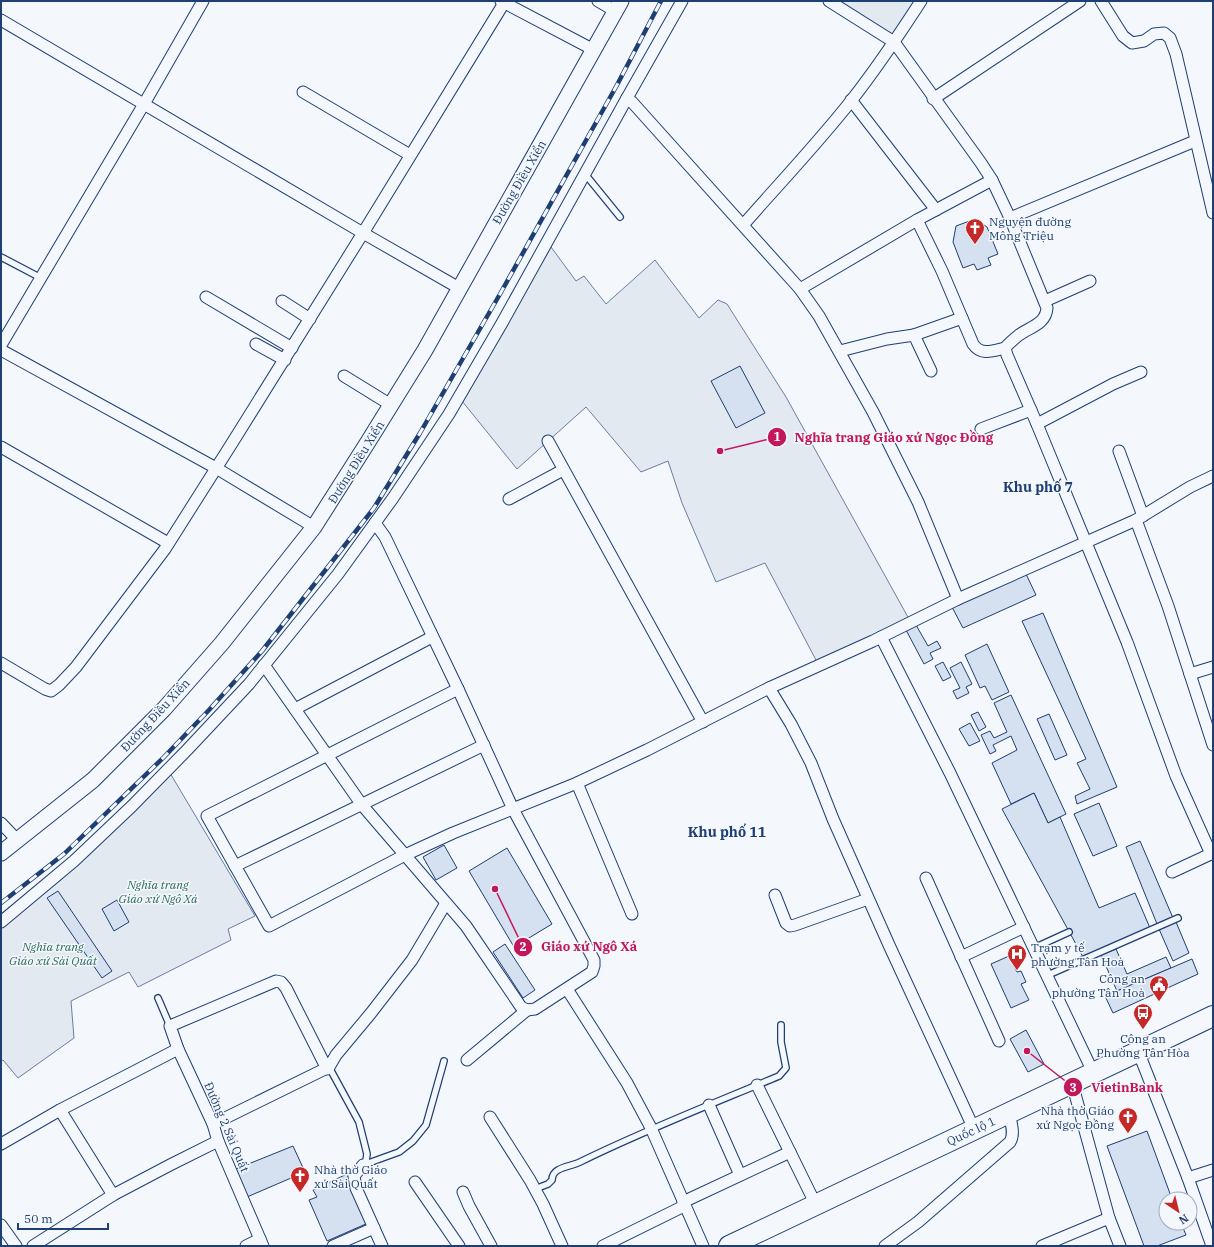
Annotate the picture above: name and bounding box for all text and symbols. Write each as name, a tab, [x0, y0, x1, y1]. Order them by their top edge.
street label: Đường Điều Xiển	[489, 137, 549, 227]
place label: Nguyện đường Mông Triệu	[989, 214, 1071, 243]
church icon: Nguyện đường Mông Triệu	[964, 217, 986, 245]
street label: Đường Điều Xiển	[325, 418, 388, 506]
callout: Nghĩa trang Giáo xứ Ngọc Đồng	[767, 424, 1002, 449]
text: 1	[773, 429, 781, 444]
text: Nghĩa trang Giáo xứ Ngọc Đồng	[795, 429, 994, 446]
district label: Khu phố 7	[1003, 478, 1073, 496]
street label: Đường Điều Xiển	[117, 675, 193, 755]
district label: Khu phố 11	[688, 823, 766, 841]
park label: Nghĩa trang Giáo xứ Ngô Xá	[119, 877, 198, 906]
callout: Giáo xứ Ngô Xá	[513, 934, 645, 959]
text: Giáo xứ Ngô Xá	[541, 938, 638, 955]
park label: Nghĩa trang Giáo xứ Sài Quất	[9, 939, 98, 968]
text: 2	[519, 939, 527, 954]
place label: Trạm y tế phường Tân Hoà	[1031, 940, 1125, 969]
hospital icon: Trạm y tế phường Tân Hoà	[1006, 943, 1028, 971]
place label: Công an phường Tân Hoà	[1052, 971, 1145, 1000]
public building icon: Công an phường Tân Hoà	[1148, 974, 1170, 1002]
bus stop icon: Công an Phường Tân Hòa	[1132, 1002, 1154, 1030]
place label: Công an Phường Tân Hòa	[1096, 1031, 1190, 1060]
callout: VietinBank	[1063, 1075, 1171, 1100]
text: VietinBank	[1091, 1079, 1164, 1096]
street label: Đường 2 Sài Quất	[201, 1080, 253, 1174]
text: 3	[1069, 1080, 1077, 1095]
place label: Nhà thờ Giáo xứ Ngọc Đồng	[1036, 1103, 1114, 1132]
church icon: Nhà thờ Giáo xứ Ngọc Đồng	[1117, 1106, 1139, 1134]
street label: Quốc lộ 1	[944, 1113, 998, 1149]
place label: Nhà thờ Giáo xứ Sài Quất	[314, 1162, 387, 1191]
church icon: Nhà thờ Giáo xứ Sài Quất	[289, 1165, 311, 1193]
north arrow	[1158, 1191, 1198, 1231]
scale bar	[18, 1205, 108, 1231]
text: 50 m	[24, 1211, 53, 1226]
text: N	[1176, 1211, 1191, 1228]

